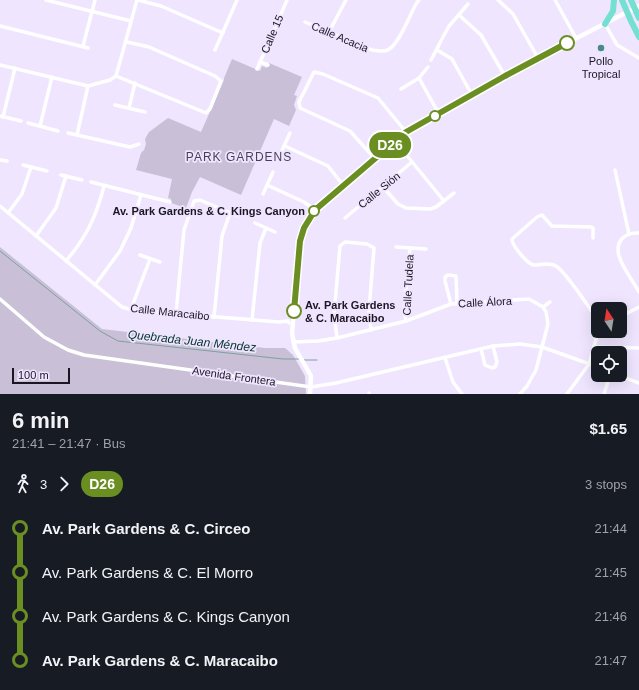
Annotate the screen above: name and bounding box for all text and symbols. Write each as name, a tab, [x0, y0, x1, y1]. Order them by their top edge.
street label: Calle 15	[259, 13, 285, 55]
street label: Calle Acacia	[310, 20, 371, 55]
unlabelled marker	[559, 35, 575, 51]
marker: Pollo Tropical	[596, 43, 606, 53]
place label: Pollo Tropical	[582, 55, 620, 80]
unlabelled marker	[429, 110, 441, 122]
line badge: D26	[367, 132, 413, 158]
text: D26	[377, 137, 403, 153]
district label: PARK GARDENS	[186, 150, 292, 164]
street label: Calle Sión	[356, 170, 402, 210]
place label: Av. Park Gardens & C. Kings Canyon	[112, 205, 305, 217]
marker: Av. Park Gardens & C. Kings Canyon	[308, 205, 320, 217]
street label: Calle Tudela	[400, 253, 416, 316]
street label: Calle Álora	[458, 295, 513, 309]
place label: Av. Park Gardens & C. Maracaibo	[305, 299, 396, 324]
street label: Calle Maracaibo	[130, 302, 210, 322]
north arrow	[591, 302, 627, 338]
map controls	[591, 302, 627, 382]
marker: Av. Park Gardens & C. Maracaibo	[286, 303, 302, 319]
water label: Quebrada Juan Méndez	[127, 327, 257, 355]
button: locate	[591, 346, 627, 382]
street label: Avenida Frontera	[191, 364, 277, 388]
scale bar	[12, 366, 70, 385]
text: 100 m	[18, 369, 49, 381]
text: 6 min	[12, 408, 69, 433]
text: $1.65	[589, 420, 627, 437]
text: 21:41 – 21:47 · Bus	[12, 436, 125, 451]
icon: walk	[12, 473, 34, 495]
icon: forward	[53, 473, 75, 495]
text: D26	[89, 476, 115, 492]
text: 3	[40, 477, 47, 492]
text: 3 stops	[585, 477, 627, 492]
text: Av. Park Gardens & C. Circeo	[42, 520, 250, 537]
text: 21:44	[594, 521, 627, 536]
text: Av. Park Gardens & C. El Morro	[42, 564, 253, 581]
text: 21:45	[594, 565, 627, 580]
text: Av. Park Gardens & C. Kings Canyon	[42, 608, 290, 625]
text: 21:46	[594, 609, 627, 624]
text: Av. Park Gardens & C. Maracaibo	[42, 652, 278, 669]
text: 21:47	[594, 653, 627, 668]

